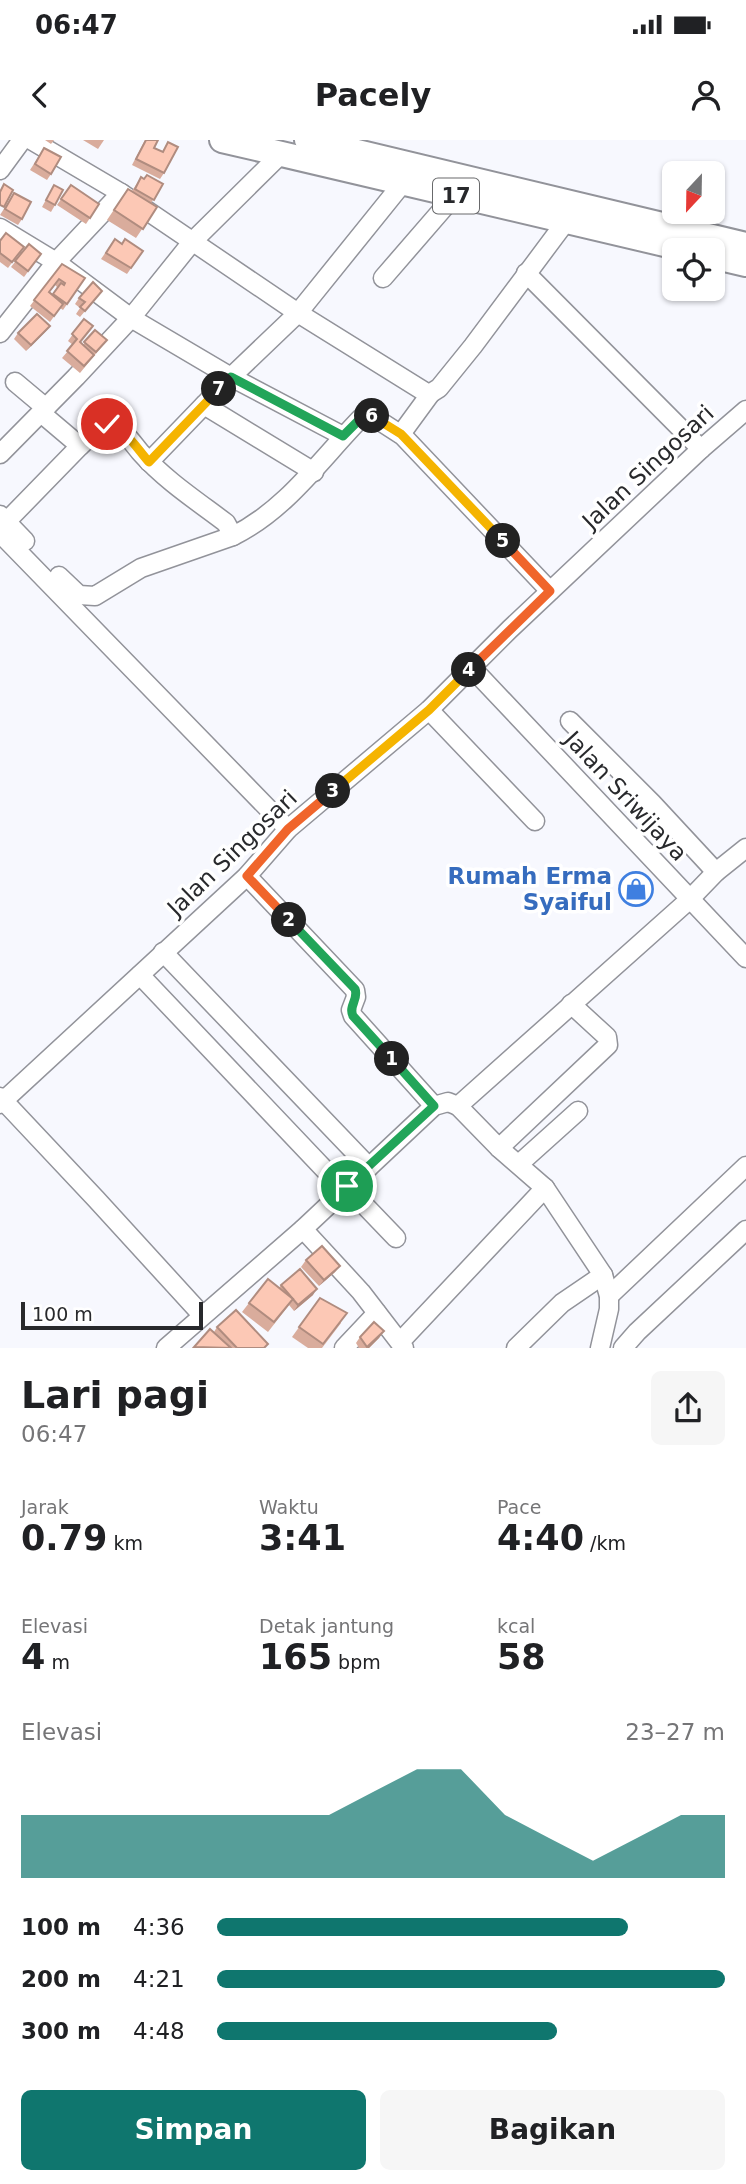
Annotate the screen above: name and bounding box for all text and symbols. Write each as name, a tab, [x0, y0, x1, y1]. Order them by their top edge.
text: 06:47	[35, 10, 118, 40]
icon: back	[21, 76, 59, 114]
text: Pacely	[315, 76, 431, 114]
icon: person	[687, 76, 725, 114]
north arrow	[662, 161, 724, 224]
map controls	[662, 161, 725, 301]
road number: 17	[433, 178, 479, 214]
button: locate	[662, 238, 725, 301]
pin: 7	[202, 372, 236, 406]
text: 7	[212, 377, 225, 399]
pin	[77, 394, 137, 454]
pin: 6	[354, 398, 390, 434]
street label: Jalan Singosari	[576, 400, 719, 536]
text: 6	[365, 404, 378, 426]
icon: check	[88, 405, 126, 443]
pin: 5	[486, 524, 520, 558]
text: 5	[496, 529, 509, 551]
pin: 4	[452, 652, 486, 688]
text: 4	[462, 658, 475, 680]
street label: Jalan Sriwijaya	[558, 725, 692, 866]
pin: 3	[316, 774, 350, 808]
text: 3	[326, 779, 339, 801]
street label: Jalan Singosari	[161, 785, 302, 923]
place label: Rumah Erma Syaiful	[448, 863, 612, 915]
shop icon: Rumah Erma Syaiful	[617, 870, 655, 908]
pin: 2	[272, 902, 306, 938]
text: 2	[282, 908, 295, 930]
pin: 1	[374, 1042, 410, 1076]
text: 1	[385, 1047, 398, 1069]
pin	[317, 1156, 377, 1216]
icon: arrive	[328, 1167, 366, 1205]
scale bar	[21, 1298, 203, 1330]
text: 100 m	[32, 1303, 93, 1325]
button: share	[651, 1371, 725, 1445]
text: Lari pagi	[21, 1373, 209, 1417]
text: 06:47	[21, 1421, 87, 1447]
text: Jarak	[21, 1496, 69, 1518]
text: Waktu	[259, 1496, 319, 1518]
text: Pace	[497, 1496, 541, 1518]
text: 0.79	[21, 1518, 107, 1558]
text: 3:41	[259, 1518, 346, 1558]
text: 4:40	[497, 1518, 584, 1558]
text: km	[107, 1532, 143, 1554]
text: /km	[584, 1532, 626, 1554]
text: Elevasi	[21, 1615, 88, 1637]
text: Detak jantung	[259, 1615, 394, 1637]
text: kcal	[497, 1615, 535, 1637]
text: 4	[21, 1637, 45, 1677]
text: 165	[259, 1637, 332, 1677]
text: 58	[497, 1637, 546, 1677]
text: m	[45, 1651, 70, 1673]
text: bpm	[332, 1651, 381, 1673]
text: Elevasi	[21, 1719, 102, 1745]
text: 23–27 m	[625, 1719, 725, 1745]
text: 100 m	[21, 1914, 101, 1940]
text: 4:36	[133, 1914, 185, 1940]
text: 200 m	[21, 1966, 101, 1992]
text: 4:21	[133, 1966, 185, 1992]
text: 300 m	[21, 2018, 101, 2044]
text: 4:48	[133, 2018, 185, 2044]
button: Simpan	[21, 2090, 366, 2170]
button: Bagikan	[380, 2090, 725, 2170]

